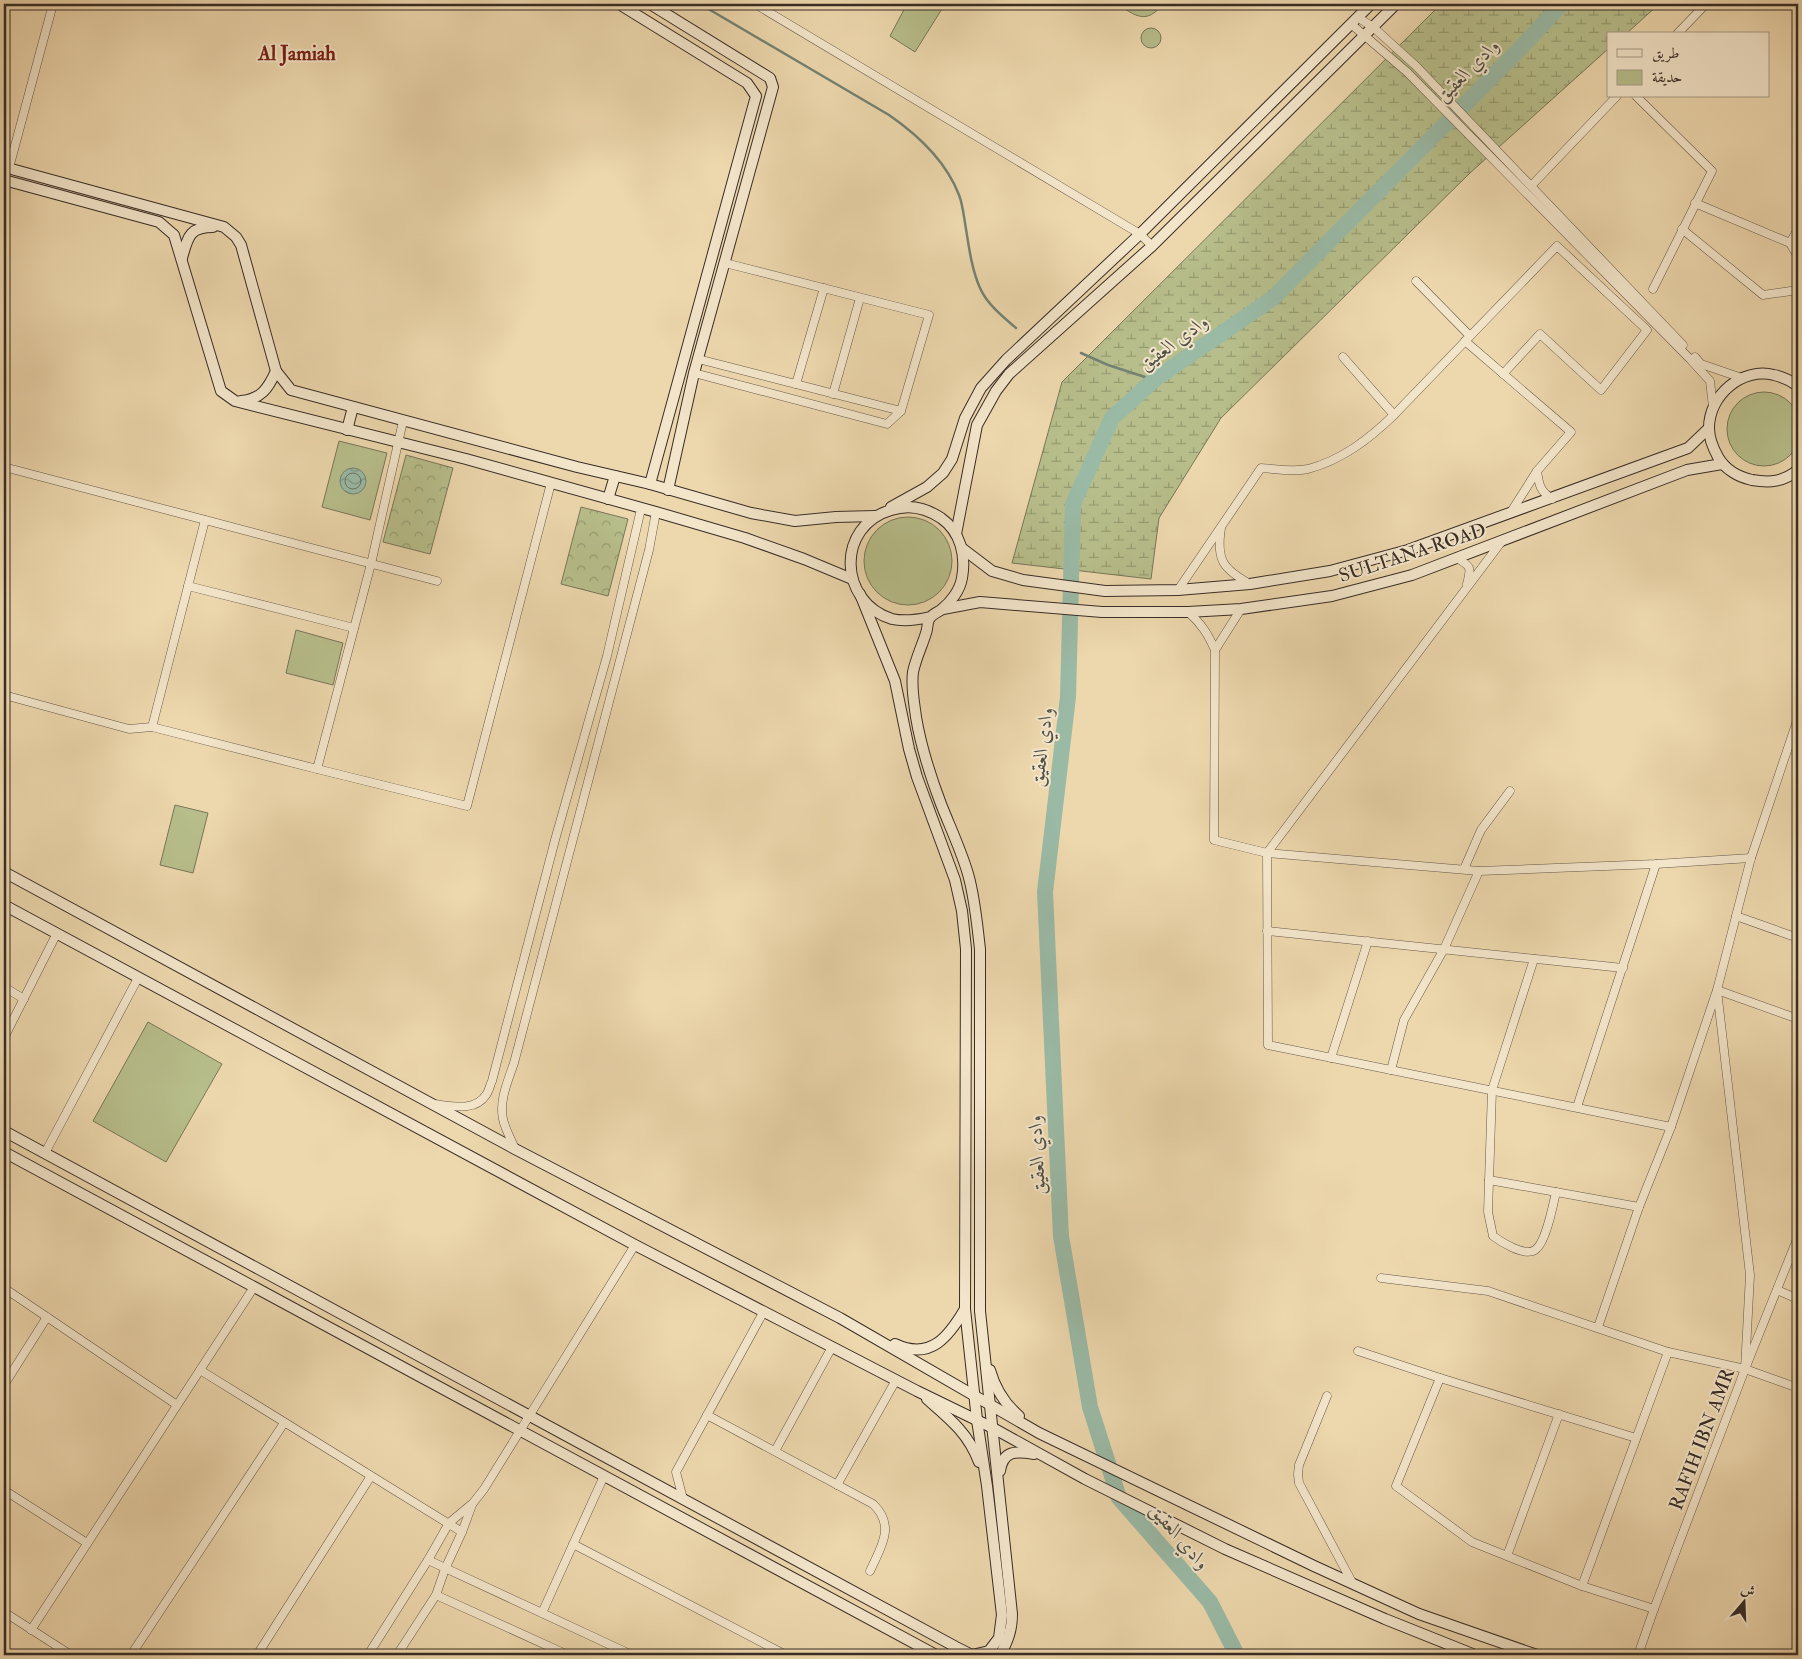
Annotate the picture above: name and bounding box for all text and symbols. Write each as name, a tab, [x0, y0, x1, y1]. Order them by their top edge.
legend	[1607, 32, 1770, 98]
water label: وادي العقيق	[1430, 33, 1507, 110]
district label: Al Jamiah	[257, 41, 336, 66]
text: طريق	[1652, 44, 1679, 63]
text: حديقة	[1652, 68, 1682, 87]
water label: وادي العقيق	[1133, 309, 1215, 379]
street label: SULTANA ROAD	[1336, 518, 1489, 588]
water label: وادي العقيق	[1024, 706, 1062, 789]
water label: وادي العقيق	[1022, 1114, 1054, 1196]
street label: RAFIH IBN AMR	[1664, 1365, 1740, 1514]
water label: وادي العقيق	[1141, 1498, 1215, 1577]
north arrow	[1720, 1576, 1770, 1626]
text: ش	[1739, 1580, 1758, 1601]

